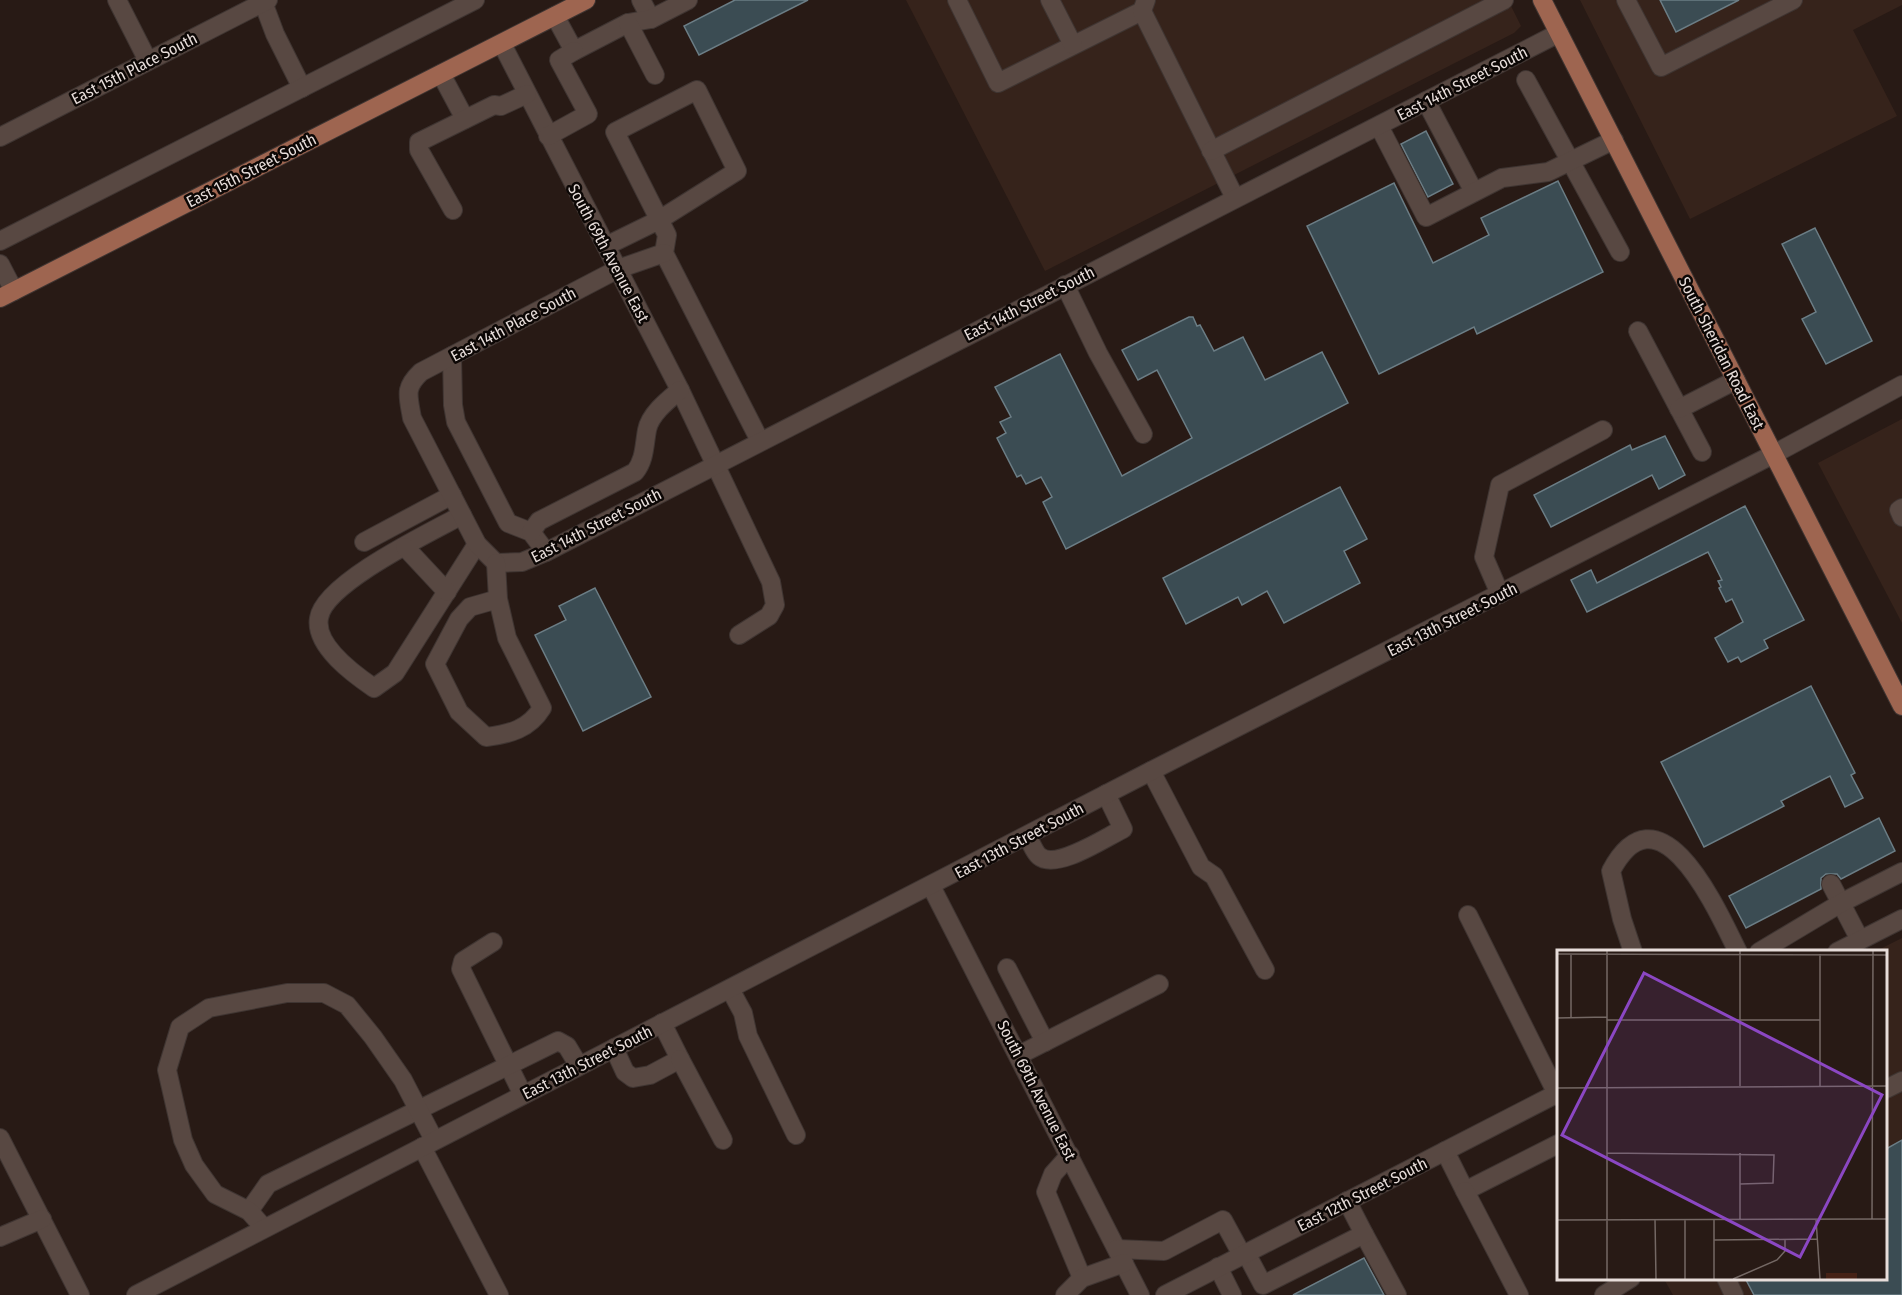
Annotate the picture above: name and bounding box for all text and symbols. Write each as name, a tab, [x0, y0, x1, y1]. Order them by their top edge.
street label: East 15th Place South	[68, 29, 200, 108]
street label: East 14th Street South	[1394, 42, 1531, 125]
street label: East 15th Street South	[183, 129, 319, 211]
street label: South 69th Avenue East	[564, 181, 653, 326]
street label: East 14th Street South	[961, 262, 1098, 345]
street label: South Sheridan Road East	[1675, 274, 1769, 433]
street label: East 14th Place South	[447, 283, 579, 365]
street label: East 14th Street South	[528, 484, 665, 567]
street label: East 13th Street South	[1384, 578, 1520, 660]
street label: East 13th Street South	[952, 798, 1087, 882]
inset map	[1557, 950, 1887, 1280]
street label: South 69th Avenue East	[993, 1017, 1080, 1164]
street label: East 13th Street South	[519, 1021, 655, 1103]
street label: East 12th Street South	[1294, 1154, 1430, 1235]

